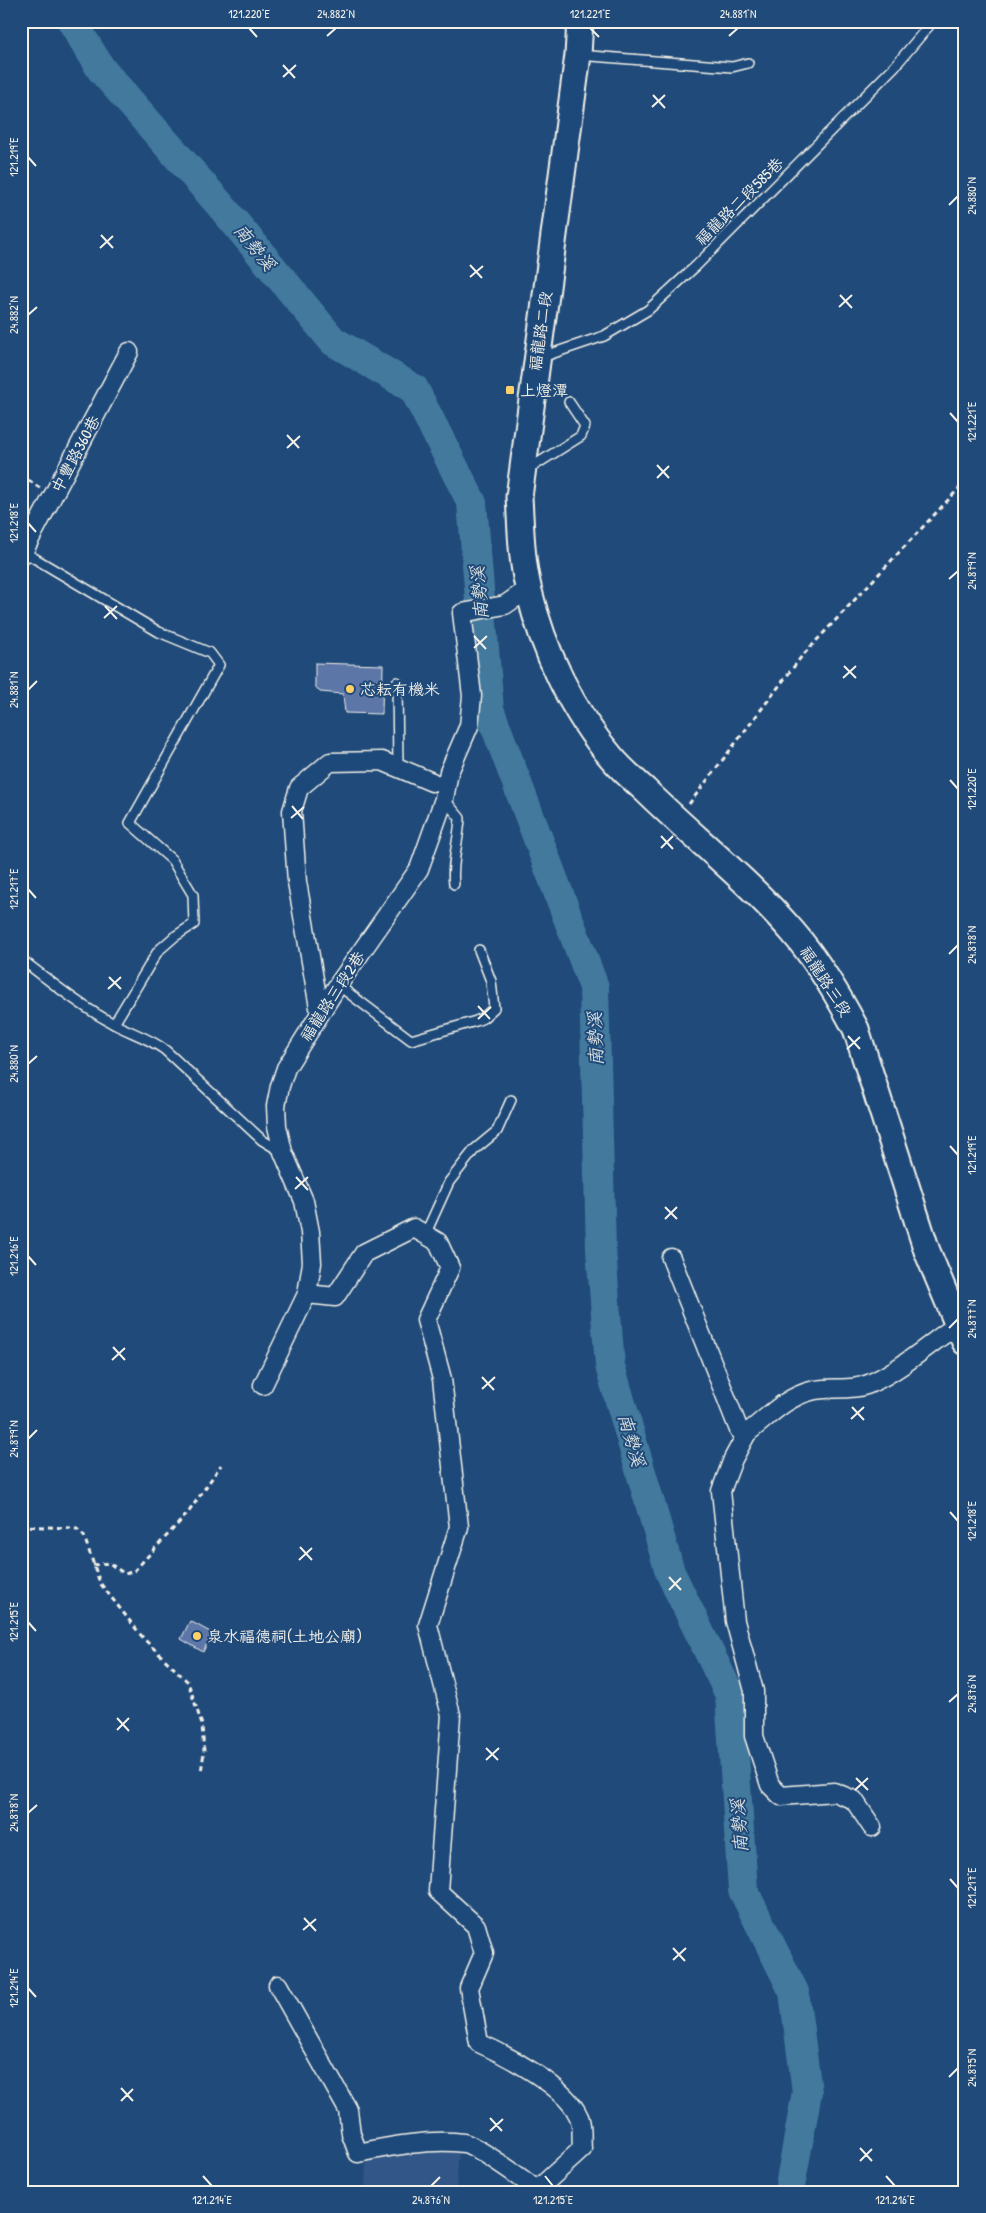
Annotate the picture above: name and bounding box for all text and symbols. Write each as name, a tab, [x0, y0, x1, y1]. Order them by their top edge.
text: 121.220°E	[228, 5, 270, 22]
text: 24.882°N	[317, 5, 355, 22]
text: 121.221°E	[570, 5, 611, 22]
text: 24.881°N	[720, 5, 756, 22]
text: 121.219°E	[5, 137, 22, 177]
street label: 福龍路二段585巷	[690, 152, 788, 250]
text: 24.880°N	[963, 177, 980, 215]
water label: 南勢溪	[228, 218, 282, 277]
street label: 福龍路二段	[524, 290, 556, 372]
text: 24.882°N	[5, 296, 22, 334]
place label: 上燈潭	[520, 379, 568, 401]
marker: 上燈潭	[504, 384, 516, 396]
text: 121.221°E	[963, 401, 980, 442]
street label: 中豐路360巷	[45, 411, 105, 497]
text: 121.218°E	[5, 502, 22, 543]
text: 24.879°N	[963, 552, 980, 590]
water label: 南勢溪	[464, 564, 494, 621]
text: 24.881°N	[5, 672, 22, 708]
place label: 芯耘有機米	[360, 678, 440, 700]
marker: 芯耘有機米	[344, 683, 356, 695]
text: 121.220°E	[963, 768, 980, 810]
text: 121.217°E	[5, 868, 22, 909]
text: 24.878°N	[963, 926, 980, 964]
street label: 福龍路三段	[795, 941, 857, 1021]
street label: 福龍路三段2巷	[295, 947, 369, 1045]
water label: 南勢溪	[582, 1011, 608, 1066]
text: 24.880°N	[5, 1045, 22, 1083]
text: 121.219°E	[963, 1135, 980, 1175]
text: 121.216°E	[5, 1235, 22, 1276]
text: 24.877°N	[963, 1300, 980, 1338]
water label: 南勢溪	[613, 1411, 652, 1470]
text: 24.879°N	[5, 1420, 22, 1458]
text: 121.218°E	[963, 1500, 980, 1541]
text: 121.215°E	[5, 1601, 22, 1642]
place label: 泉水福德祠(土地公廟)	[207, 1625, 362, 1647]
marker: 泉水福德祠(土地公廟)	[191, 1630, 203, 1642]
text: 24.876°N	[963, 1675, 980, 1713]
text: 24.878°N	[5, 1794, 22, 1832]
water label: 南勢溪	[725, 1797, 753, 1854]
text: 121.217°E	[963, 1867, 980, 1908]
text: 121.214°E	[5, 1968, 22, 2008]
text: 24.875°N	[963, 2049, 980, 2087]
text: 121.214°E	[192, 2191, 232, 2208]
text: 24.876°N	[412, 2191, 450, 2208]
text: 121.215°E	[533, 2191, 574, 2208]
text: 121.216°E	[875, 2191, 916, 2208]

